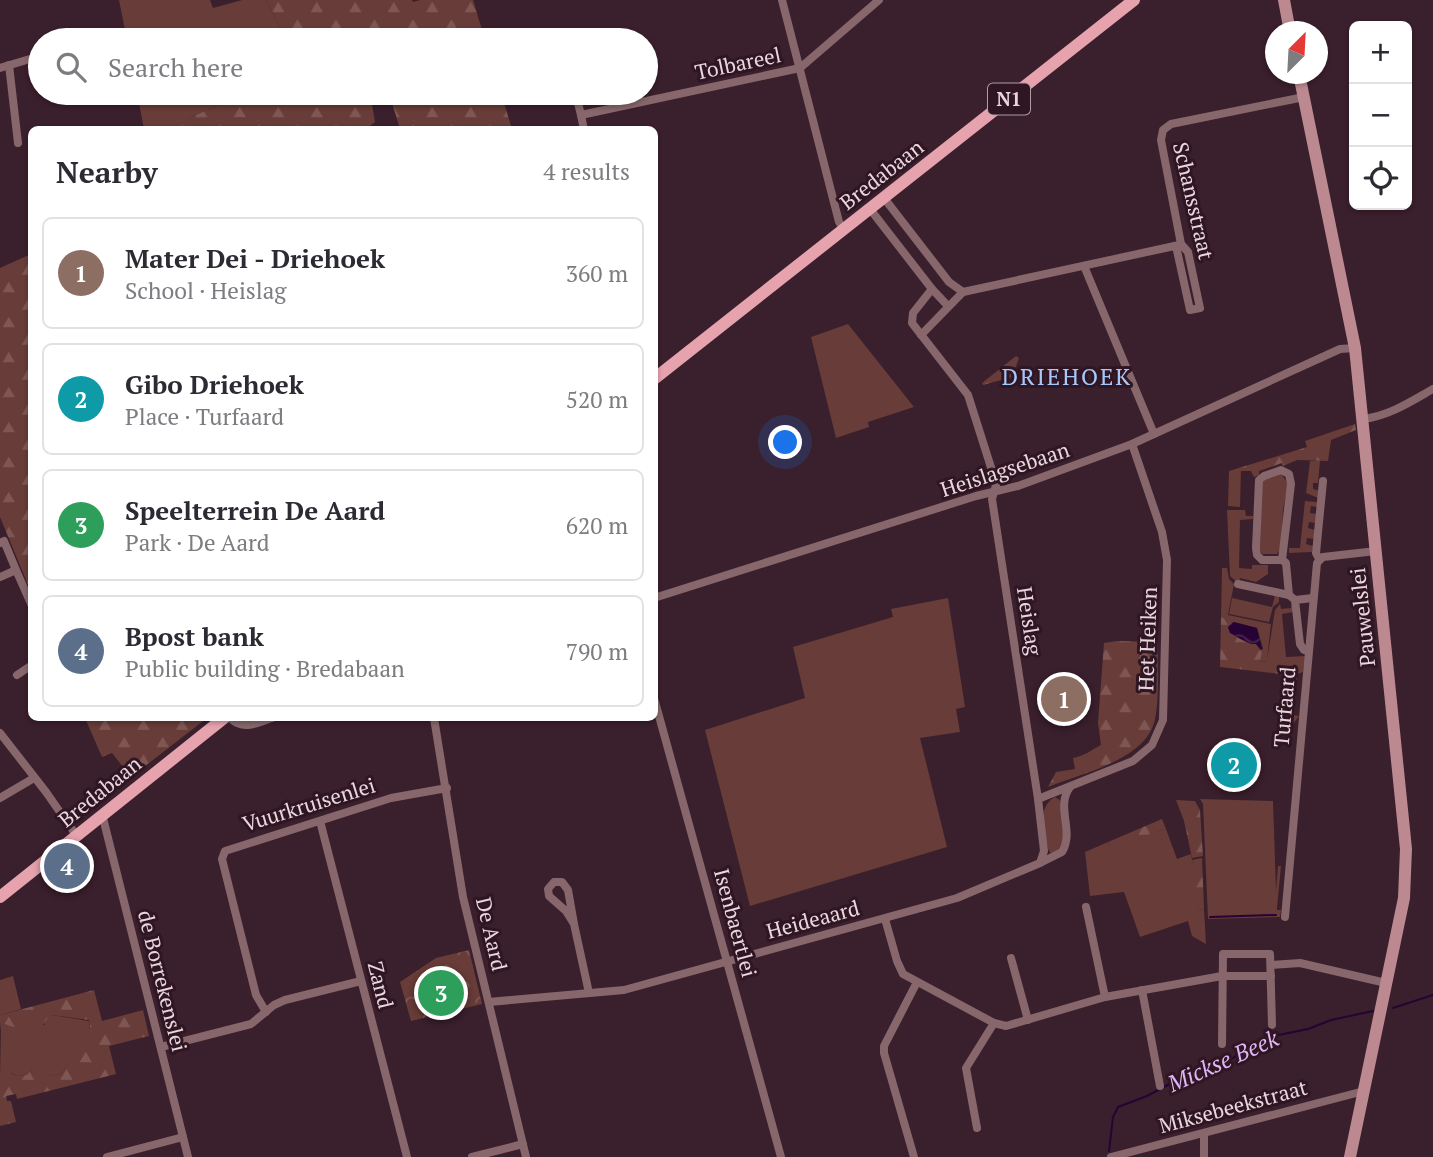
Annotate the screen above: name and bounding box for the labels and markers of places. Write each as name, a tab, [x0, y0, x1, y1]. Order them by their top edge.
pin: 1	[1041, 673, 1087, 725]
pin: 2	[1211, 739, 1257, 791]
pin: 4	[44, 840, 90, 892]
pin: 3	[418, 967, 464, 1019]

